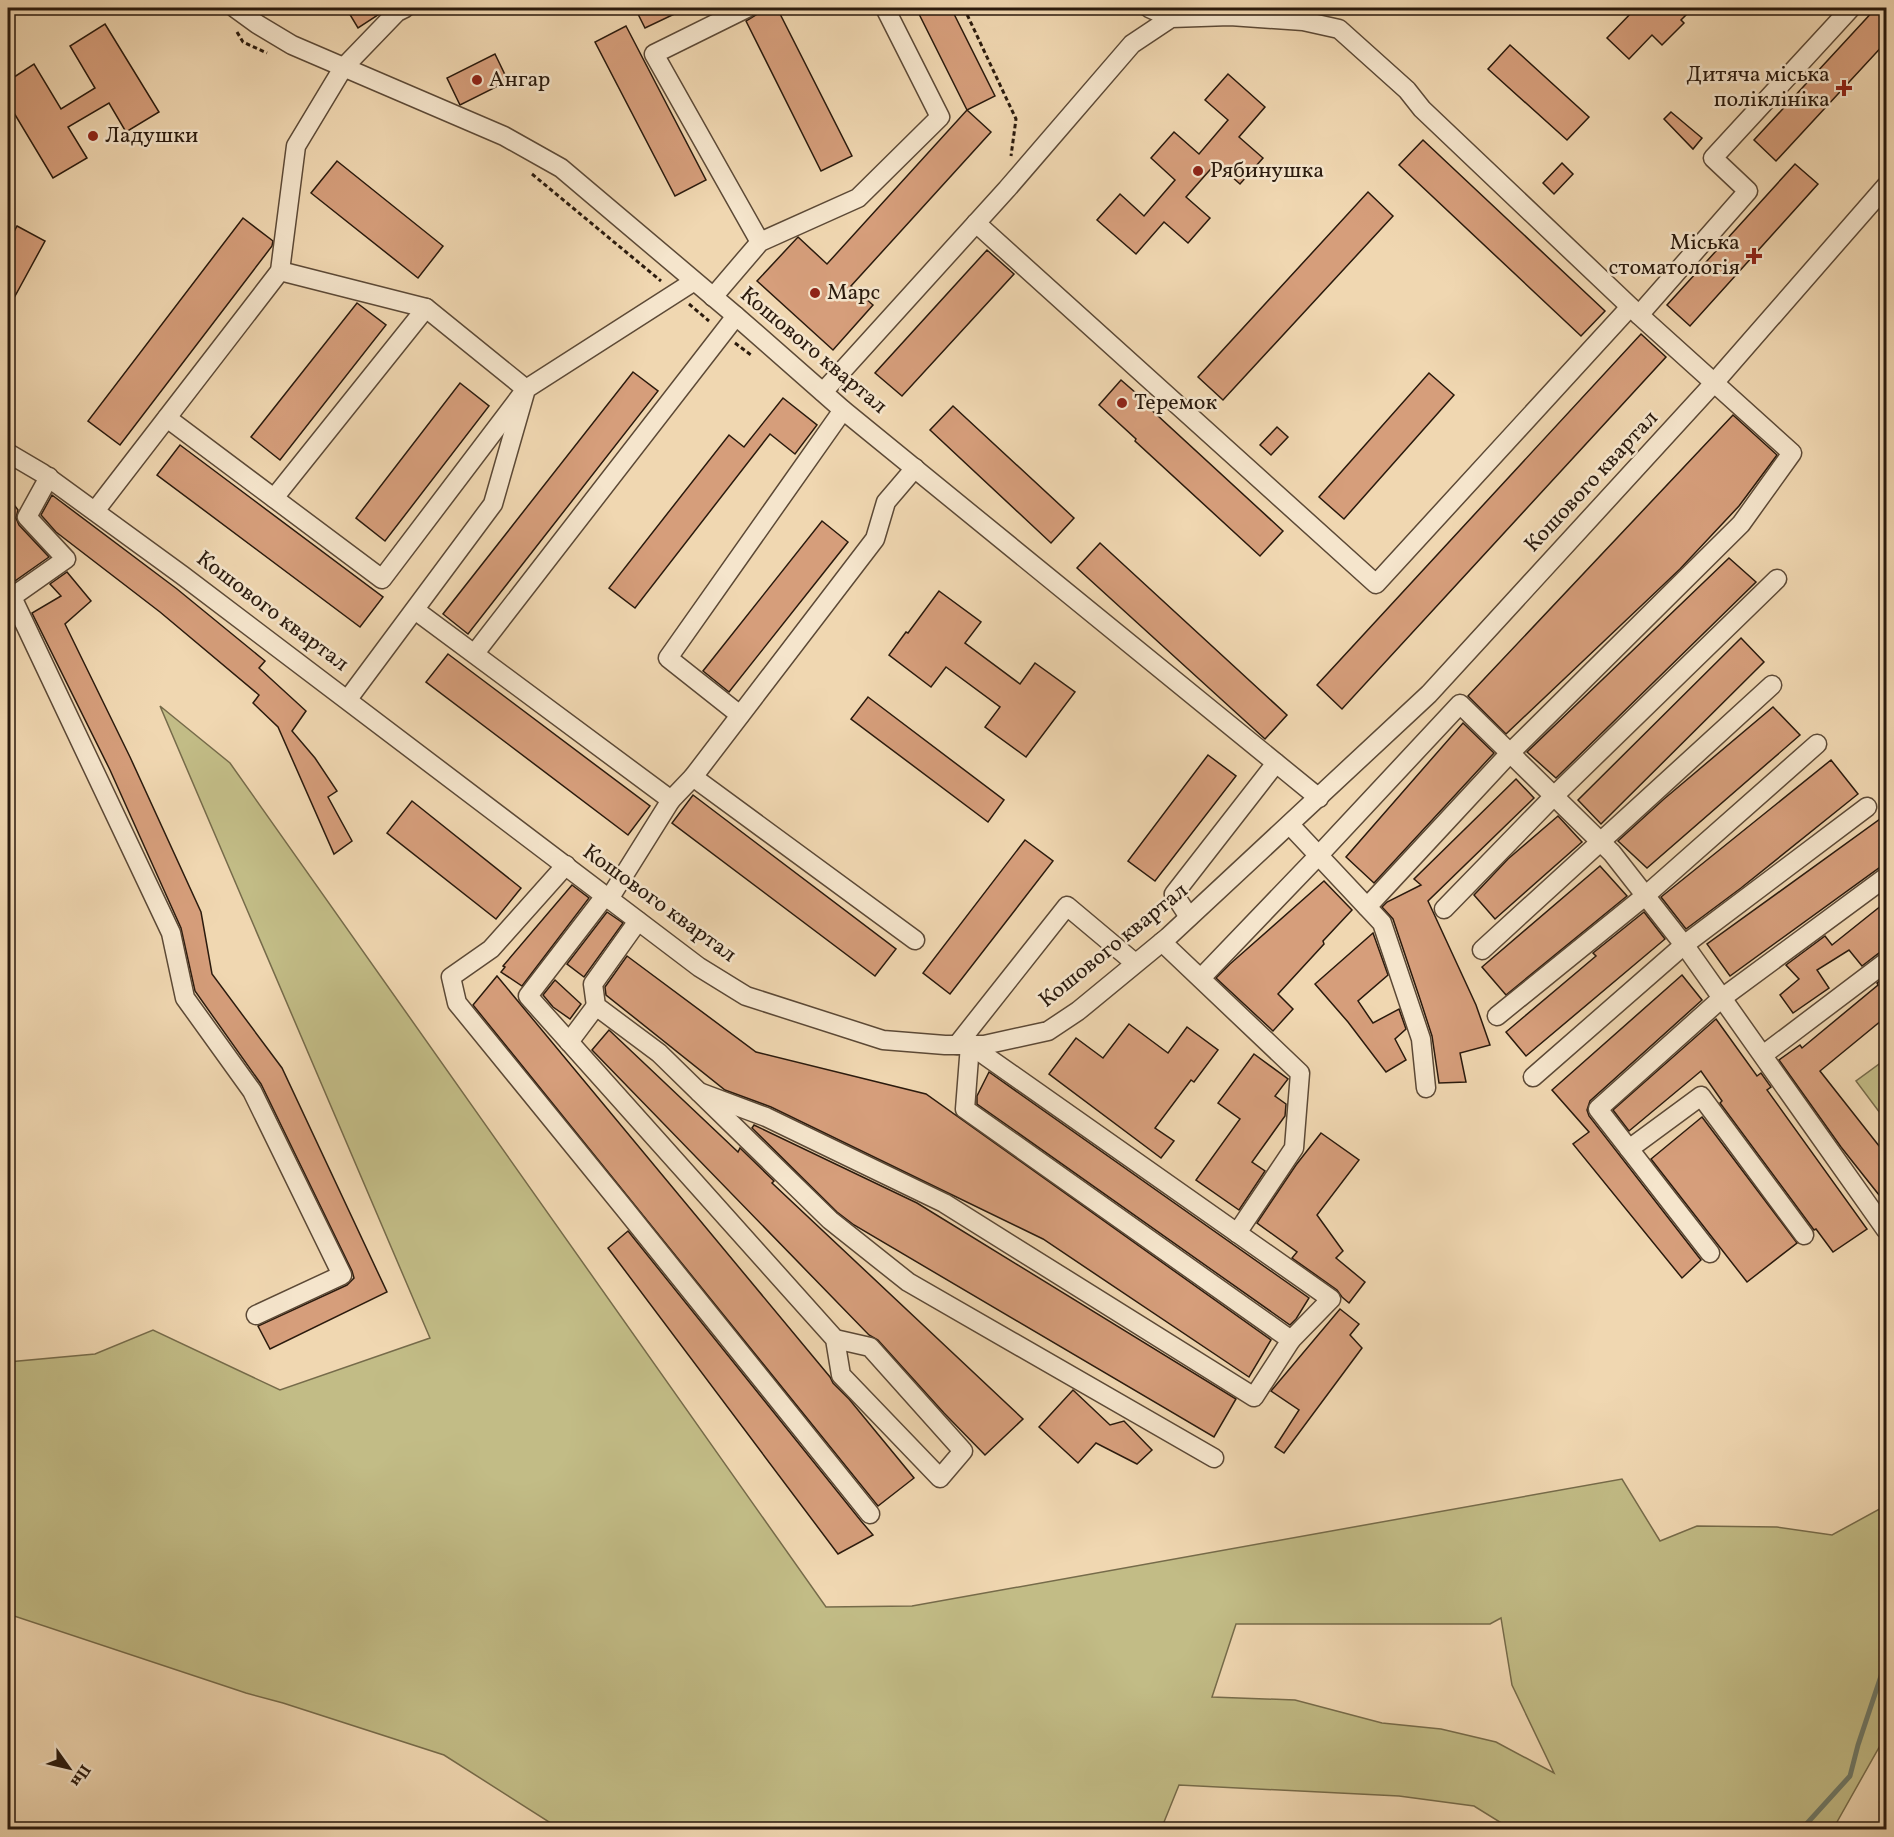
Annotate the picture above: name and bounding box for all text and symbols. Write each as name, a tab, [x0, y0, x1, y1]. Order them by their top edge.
place label: Дитяча міська поліклініка	[1686, 60, 1830, 116]
place label: Ангар	[489, 65, 550, 96]
marker: Ангар	[470, 73, 484, 87]
marker: Дитяча міська поліклініка	[1835, 79, 1853, 97]
place label: Ладушки	[105, 121, 198, 152]
marker: Ладушки	[86, 129, 100, 143]
place label: Рябинушка	[1210, 156, 1324, 187]
marker: Рябинушка	[1191, 164, 1205, 178]
place label: Міська стоматологія	[1608, 228, 1740, 284]
marker: Міська стоматологія	[1745, 247, 1763, 265]
place label: Марс	[827, 278, 880, 309]
street label: Кошового квартал	[733, 280, 893, 422]
marker: Марс	[808, 286, 822, 300]
place label: Теремок	[1134, 388, 1218, 419]
marker: Теремок	[1115, 396, 1129, 410]
street label: Кошового квартал	[1518, 404, 1666, 560]
street label: Кошового квартал	[189, 544, 355, 680]
street label: Кошового квартал	[576, 837, 742, 971]
street label: Кошового квартал	[1033, 876, 1195, 1016]
north arrow	[39, 1738, 99, 1798]
text: Пн	[64, 1760, 95, 1791]

